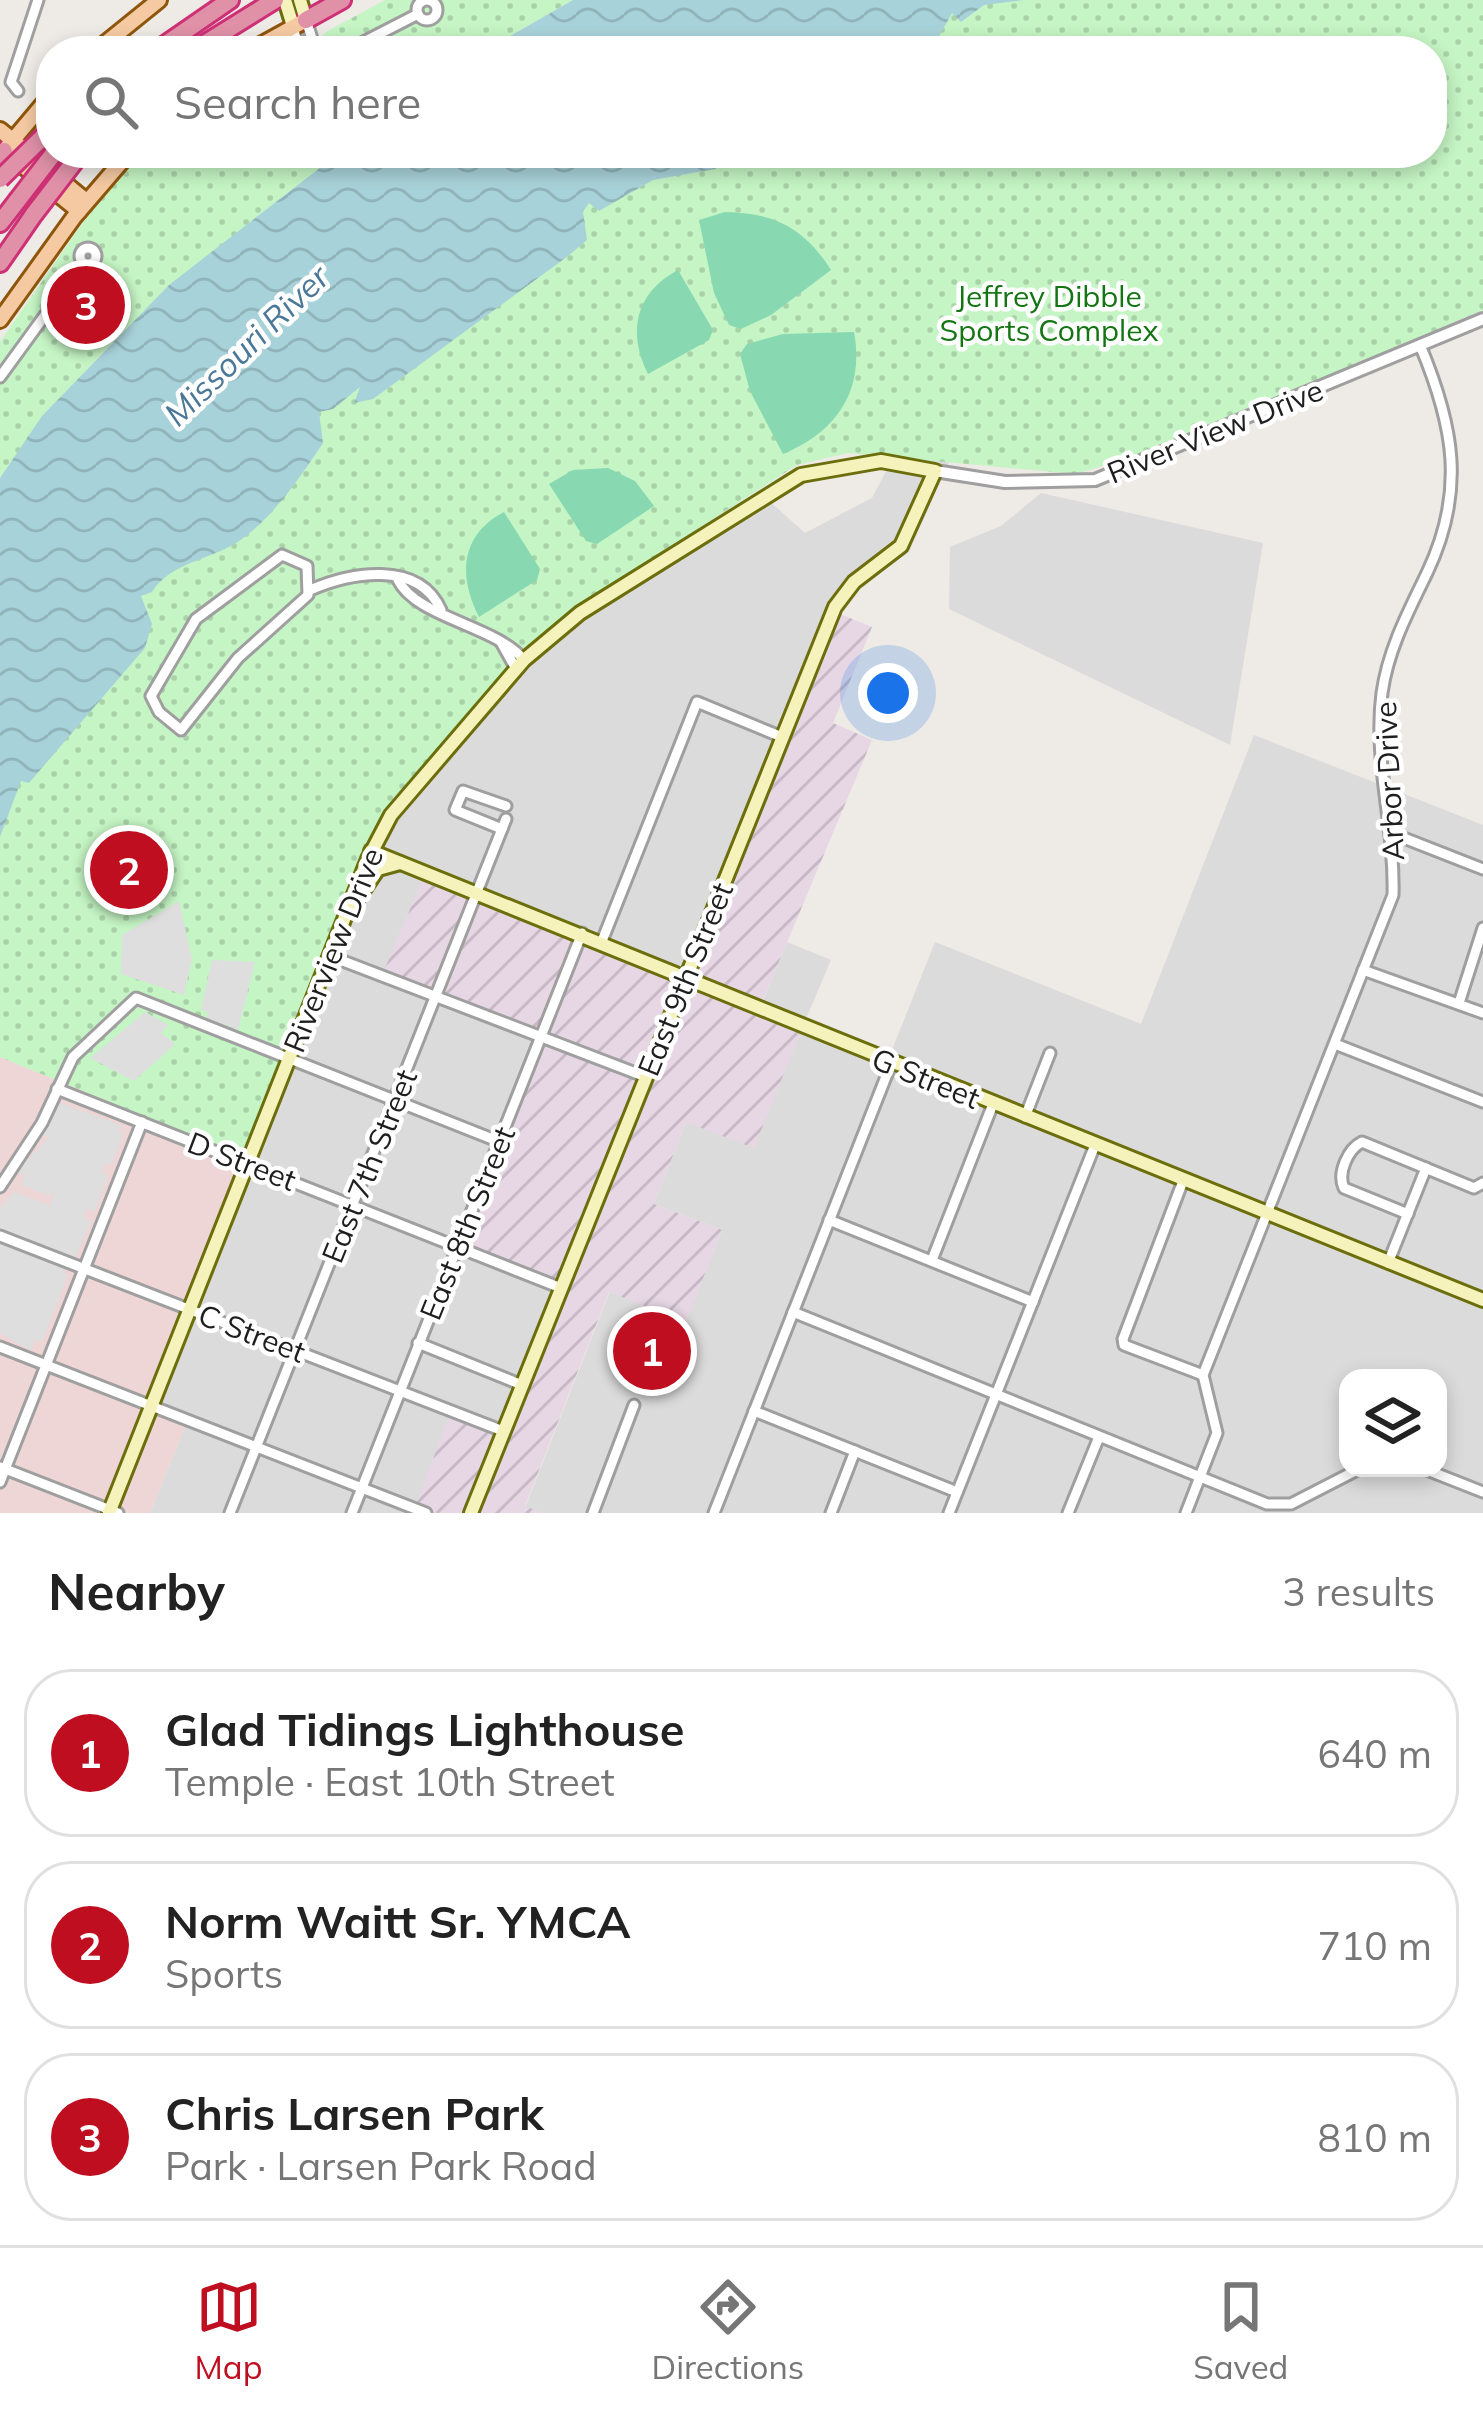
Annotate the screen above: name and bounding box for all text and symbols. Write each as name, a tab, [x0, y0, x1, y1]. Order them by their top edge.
search box	[36, 36, 1447, 168]
icon: search	[78, 69, 144, 135]
text: Search here	[174, 74, 421, 130]
water label: Missouri River	[155, 255, 338, 434]
pin: 3	[47, 260, 125, 350]
park label: Jeffrey Dibble Sports Complex	[939, 277, 1159, 349]
street label: River View Drive	[1102, 370, 1328, 492]
your location	[858, 663, 918, 723]
street label: Arbor Drive	[1366, 700, 1412, 862]
pin: 2	[90, 825, 168, 915]
street label: Riverview Drive	[275, 842, 391, 1058]
street label: East 9th Street	[629, 877, 741, 1081]
street label: G Street	[867, 1039, 985, 1117]
street label: East 7th Street	[313, 1064, 425, 1268]
street label: East 8th Street	[411, 1121, 523, 1325]
street label: D Street	[182, 1123, 302, 1199]
street label: C Street	[193, 1295, 311, 1371]
pin: 1	[613, 1306, 691, 1396]
map controls	[1339, 1369, 1447, 1477]
button: layers	[1339, 1369, 1447, 1477]
text: Nearby	[48, 1559, 225, 1623]
text: 3 results	[1282, 1567, 1435, 1616]
text: Glad Tidings Lighthouse	[165, 1701, 684, 1757]
text: 1	[78, 1729, 102, 1778]
text: 640 m	[1317, 1729, 1432, 1778]
text: Temple · East 10th Street	[165, 1757, 615, 1806]
text: Norm Waitt Sr. YMCA	[165, 1893, 631, 1949]
text: 2	[78, 1921, 102, 1970]
text: 710 m	[1317, 1921, 1432, 1970]
text: Sports	[165, 1949, 283, 1998]
text: Chris Larsen Park	[165, 2085, 544, 2141]
text: 3	[78, 2113, 102, 2162]
text: 810 m	[1317, 2113, 1432, 2162]
text: Park · Larsen Park Road	[165, 2141, 597, 2190]
tab: Map	[195, 2274, 262, 2387]
tab: Directions	[652, 2274, 804, 2387]
tab: Saved	[1193, 2274, 1288, 2387]

